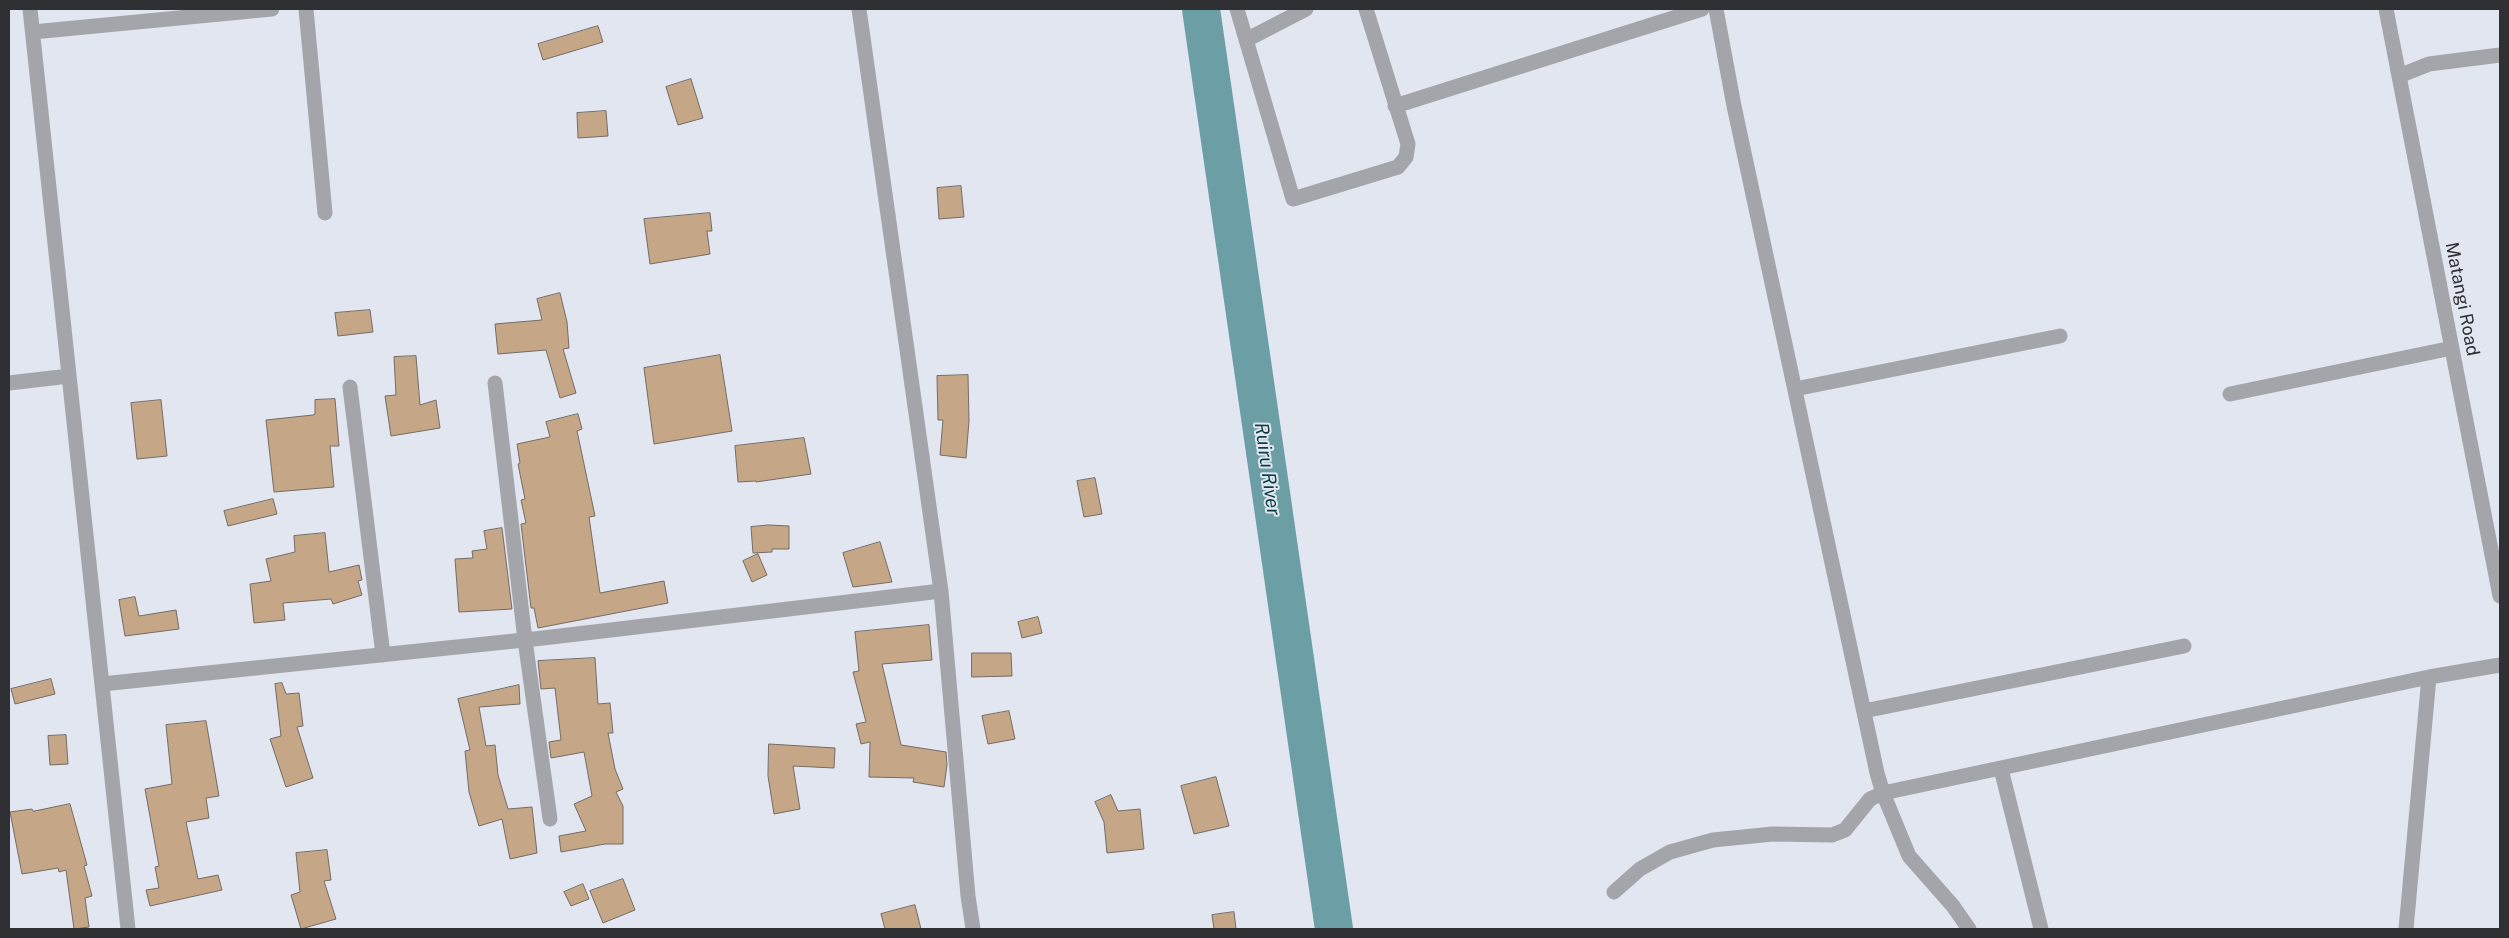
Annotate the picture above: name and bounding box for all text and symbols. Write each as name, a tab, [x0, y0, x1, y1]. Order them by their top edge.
street label: Matangi Road	[2440, 240, 2484, 358]
water label: Ruiru River	[1249, 421, 1285, 517]

